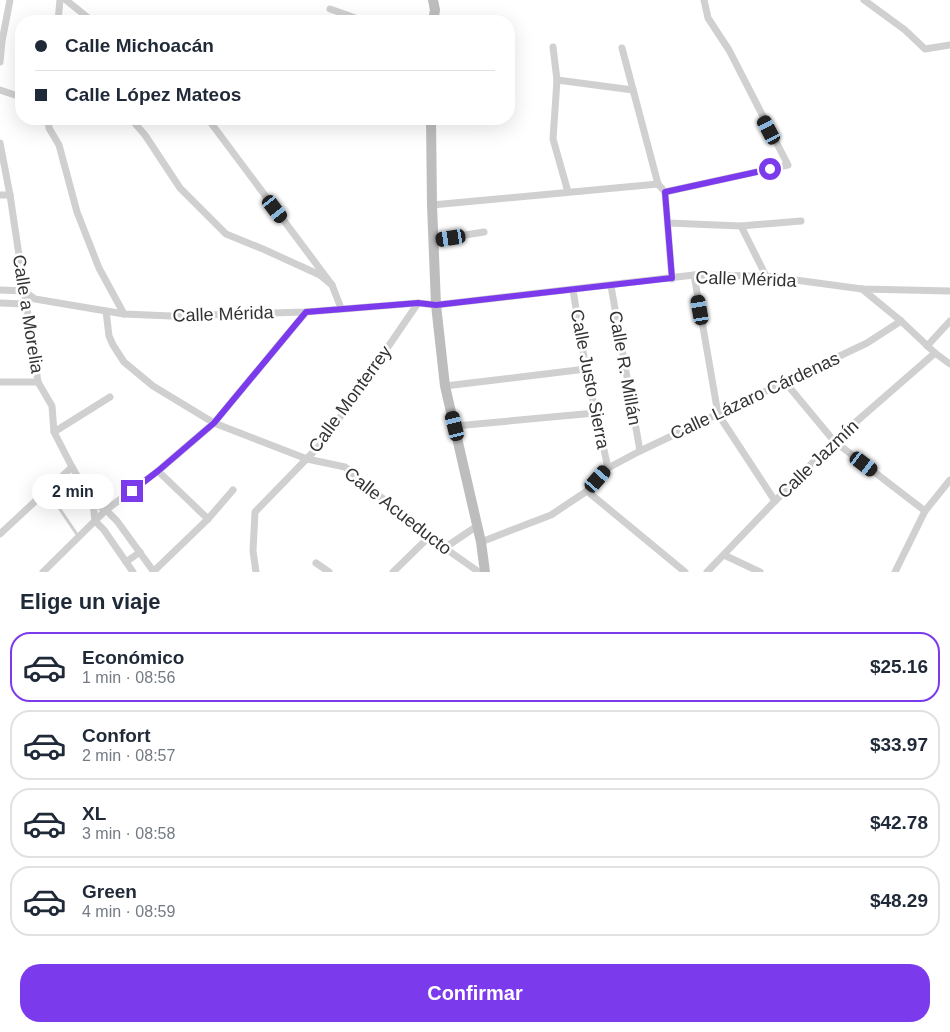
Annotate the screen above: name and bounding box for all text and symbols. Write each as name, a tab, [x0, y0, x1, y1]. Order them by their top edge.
text: Calle Michoacán	[65, 35, 214, 56]
text: Calle López Mateos	[65, 84, 241, 105]
car	[755, 113, 782, 147]
route start	[759, 158, 781, 180]
car	[259, 193, 290, 225]
car	[435, 228, 466, 248]
street label: Calle a Morelia	[9, 253, 47, 376]
street label: Calle Mérida	[695, 267, 798, 291]
car	[690, 294, 709, 326]
street label: Calle Mérida	[172, 302, 275, 326]
street label: Calle Justo Sierra	[567, 307, 614, 452]
street label: Calle R. Millán	[605, 309, 645, 427]
street label: Calle Monterrey	[305, 342, 395, 456]
street label: Calle Lázaro Cárdenas	[667, 348, 843, 444]
car	[444, 410, 465, 442]
street label: Calle Jazmín	[774, 416, 862, 502]
car	[847, 449, 880, 479]
street label: Calle Acueducto	[341, 463, 455, 559]
car	[582, 463, 613, 495]
callout: 2 min	[32, 474, 114, 508]
route end	[121, 480, 143, 502]
text: 2 min	[52, 483, 94, 500]
text: Elige un viaje	[20, 589, 161, 614]
icon: car	[22, 645, 67, 690]
text: Económico	[82, 647, 184, 668]
text: $25.16	[870, 656, 928, 677]
text: 1 min · 08:56	[82, 669, 175, 686]
icon: car	[22, 723, 67, 768]
text: Confort	[82, 725, 151, 746]
text: $33.97	[870, 734, 928, 755]
text: 2 min · 08:57	[82, 747, 175, 764]
icon: car	[22, 801, 67, 846]
text: XL	[82, 803, 106, 824]
text: $42.78	[870, 812, 928, 833]
text: 3 min · 08:58	[82, 825, 175, 842]
icon: car	[22, 879, 67, 924]
text: Green	[82, 881, 137, 902]
text: $48.29	[870, 890, 928, 911]
text: 4 min · 08:59	[82, 903, 175, 920]
button: Confirmar	[20, 964, 930, 1022]

